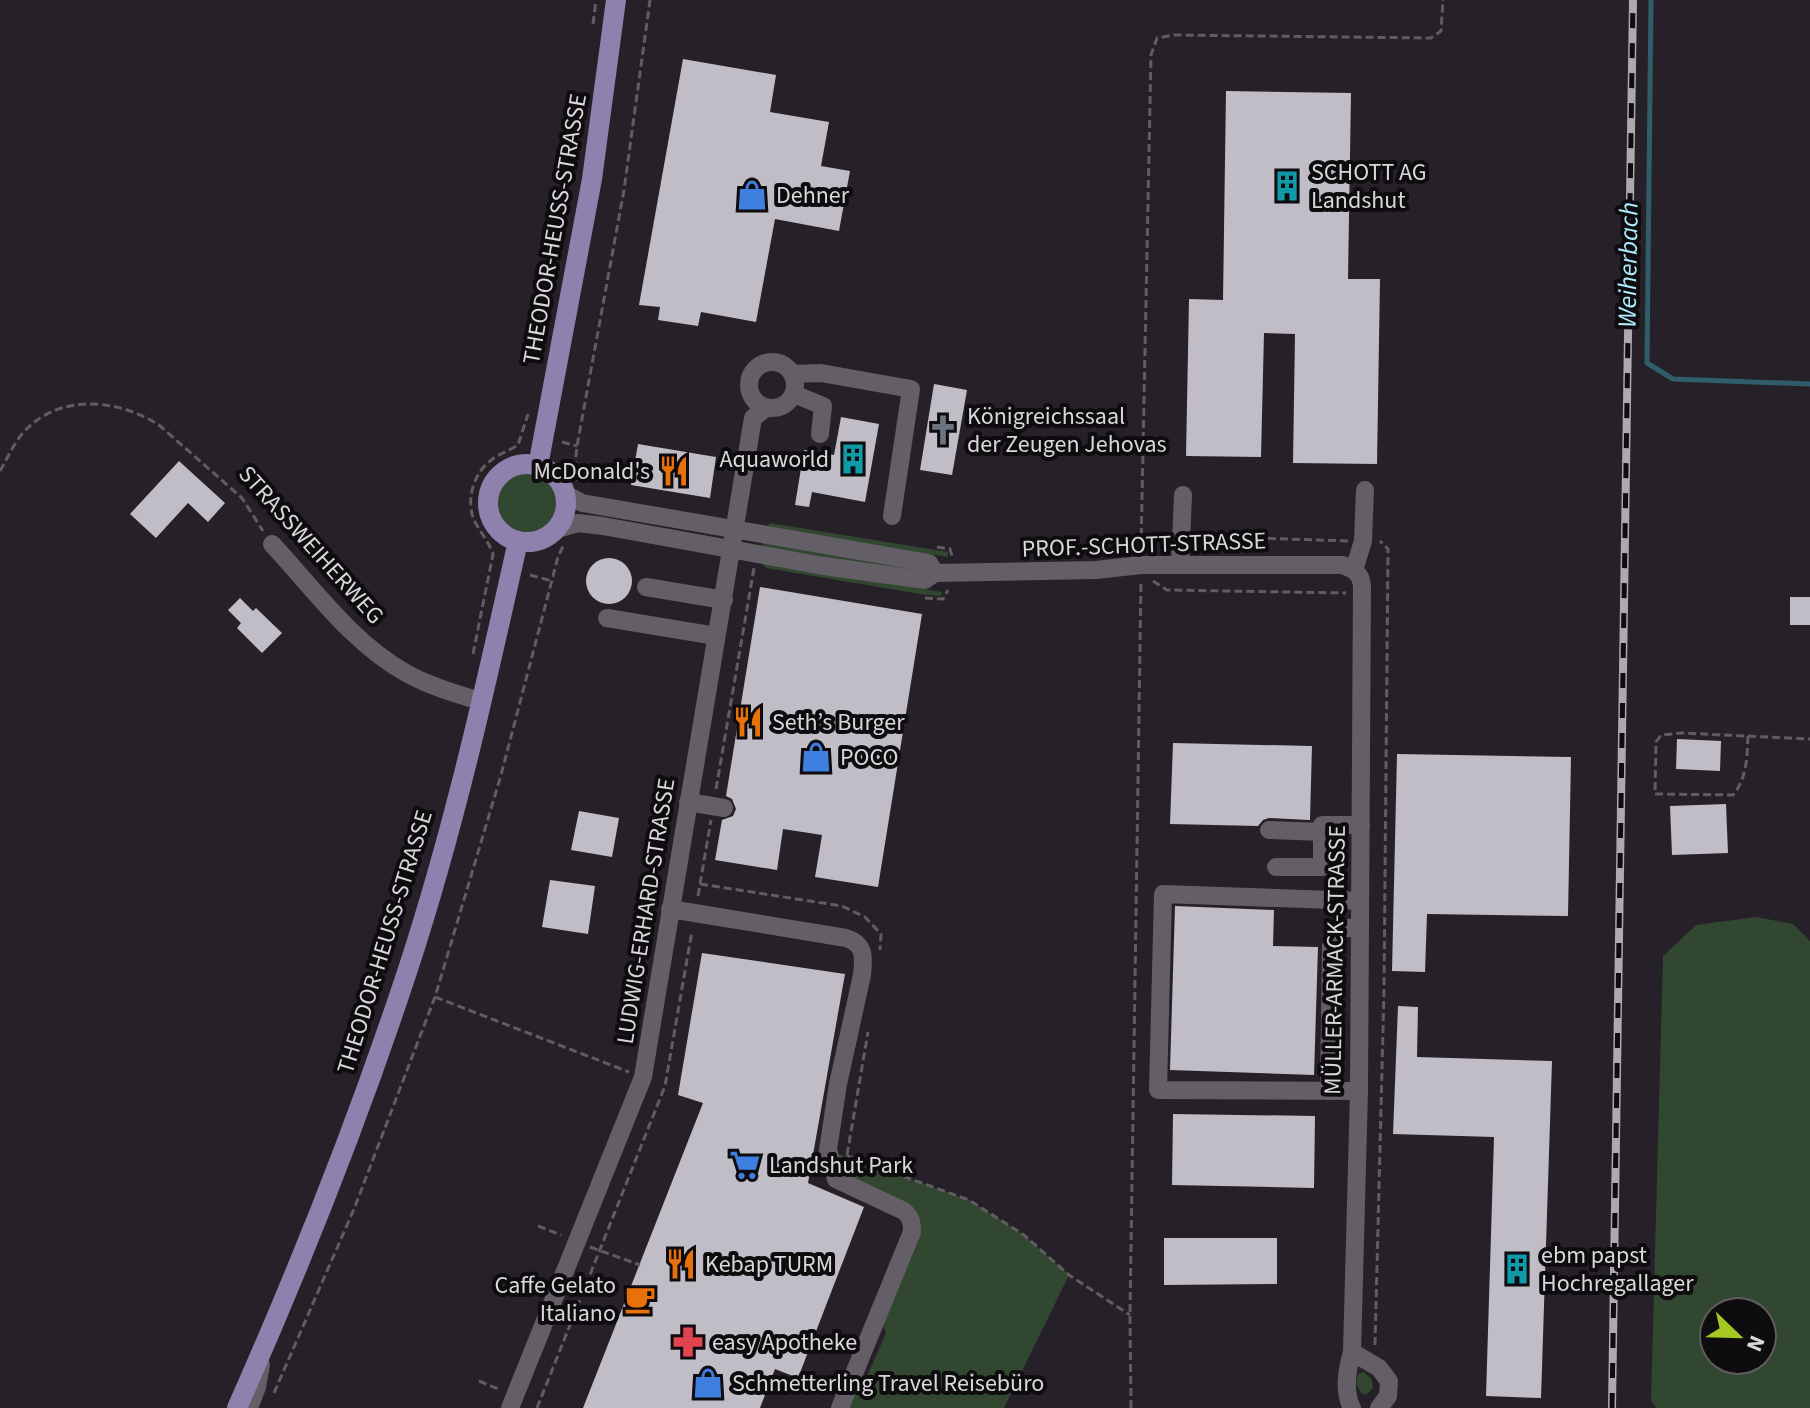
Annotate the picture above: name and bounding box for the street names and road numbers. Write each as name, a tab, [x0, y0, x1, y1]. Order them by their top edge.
street label: THEODOR-HEUSS-STRASSE	[514, 91, 596, 367]
street label: STRASSWEIHERWEG	[230, 458, 392, 632]
street label: PROF.-SCHOTT-STRASSE	[1021, 523, 1267, 567]
street label: LUDWIG-ERHARD-STRASSE	[608, 776, 684, 1046]
street label: THEODOR-HEUSS-STRASSE	[328, 806, 442, 1078]
street label: MÜLLER-ARMACK-STRASSE	[1315, 825, 1355, 1095]

